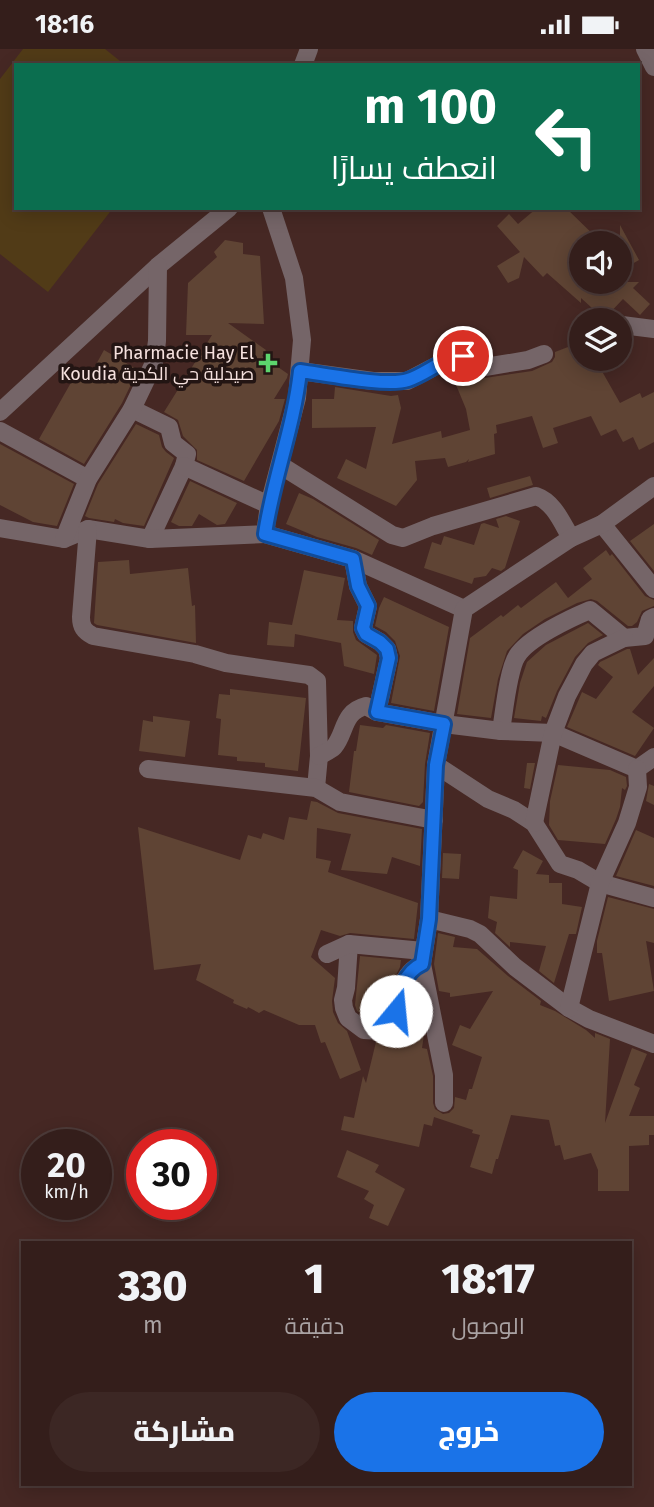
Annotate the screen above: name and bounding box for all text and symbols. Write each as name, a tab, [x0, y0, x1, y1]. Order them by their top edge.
text: 18:16	[35, 9, 94, 40]
text: 100 m	[364, 77, 497, 136]
icon: left	[521, 91, 612, 182]
text: انعطف يسارًا	[331, 149, 497, 187]
map controls	[569, 231, 632, 371]
button: sound	[569, 231, 632, 294]
button: layers	[569, 308, 632, 371]
pin	[433, 326, 493, 386]
icon: arrive	[444, 337, 482, 375]
place label: Pharmacie Hay El Koudia صيدلية حي الكدية	[60, 342, 254, 388]
marker: Pharmacie Hay El Koudia صيدلية حي الكدية	[260, 355, 276, 371]
position arrow	[359, 974, 433, 1048]
speed limit sign: 30	[126, 1129, 217, 1220]
text: 20	[47, 1144, 86, 1186]
text: km/h	[44, 1181, 89, 1203]
text: 1	[305, 1254, 324, 1304]
text: 18:17	[442, 1254, 535, 1304]
text: 330	[118, 1261, 187, 1311]
text: m	[143, 1311, 163, 1339]
text: دقيقة	[285, 1312, 344, 1340]
text: الوصول	[452, 1312, 525, 1340]
button: مشاركة	[49, 1392, 320, 1472]
button: خروج	[334, 1392, 604, 1472]

